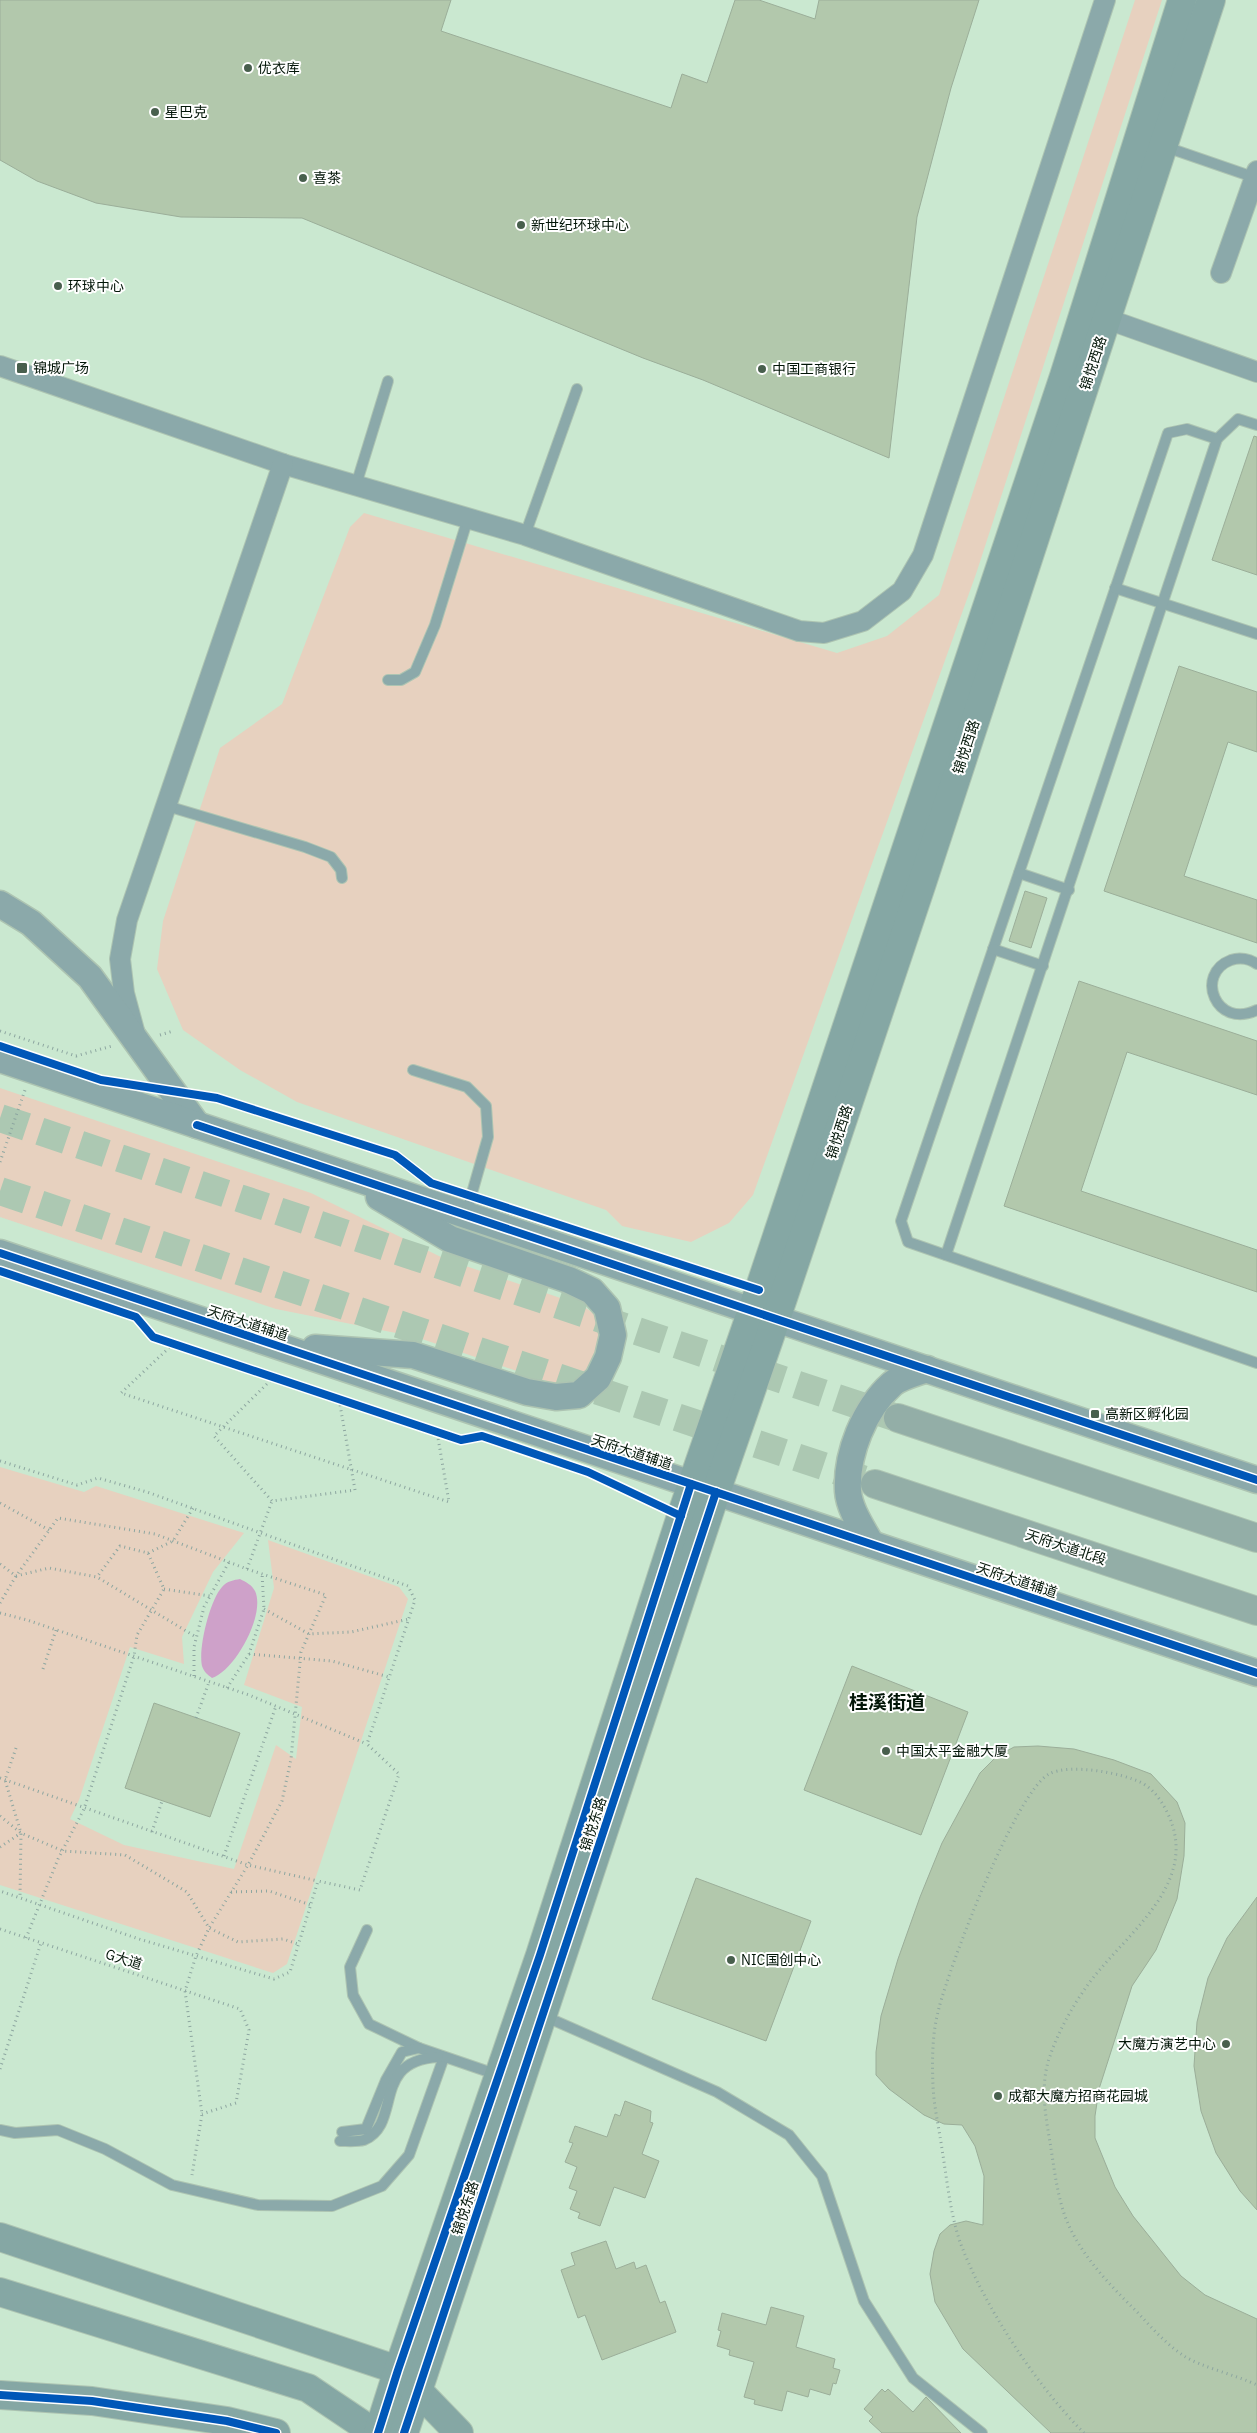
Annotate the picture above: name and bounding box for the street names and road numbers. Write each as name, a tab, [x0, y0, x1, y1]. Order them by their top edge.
street label: 锦悦西路	[1076, 334, 1110, 392]
street label: 锦悦西路	[949, 718, 983, 776]
street label: 锦悦西路	[822, 1103, 856, 1161]
street label: 天府大道辅道	[205, 1301, 291, 1345]
street label: 天府大道辅道	[589, 1430, 675, 1474]
street label: 天府大道北段	[1023, 1525, 1109, 1569]
street label: 天府大道辅道	[974, 1558, 1060, 1602]
street label: 锦悦东路	[576, 1795, 610, 1853]
street label: G大道	[103, 1945, 145, 1973]
street label: 锦悦东路	[448, 2179, 482, 2237]

